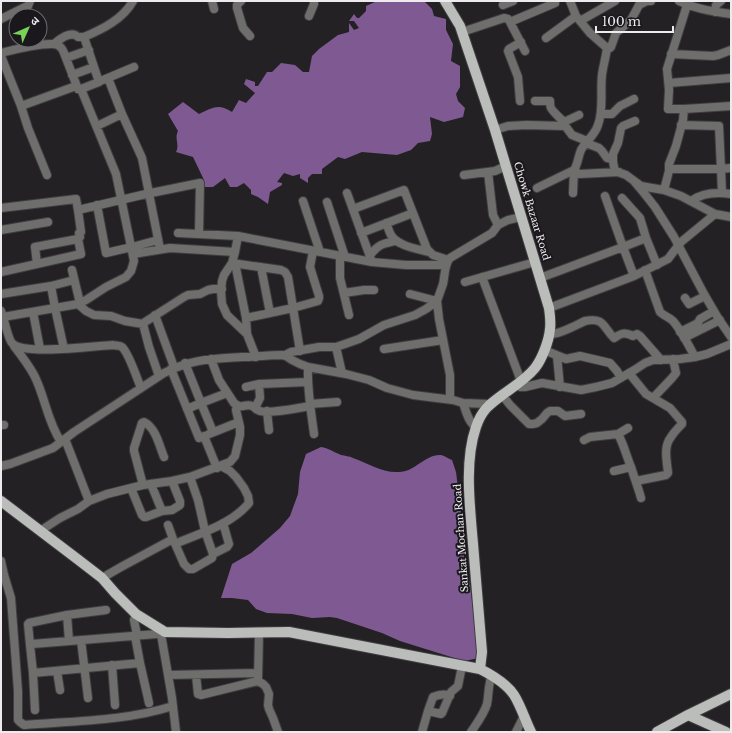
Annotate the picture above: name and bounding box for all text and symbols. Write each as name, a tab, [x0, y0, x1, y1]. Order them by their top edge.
north arrow	[8, 8, 48, 48]
scale bar	[596, 8, 673, 34]
text: उ	[28, 14, 43, 29]
text: 100 m	[602, 14, 641, 29]
street label: Chowk Bazaar Road	[511, 160, 553, 262]
street label: Sankat Mochan Road	[451, 483, 471, 593]

